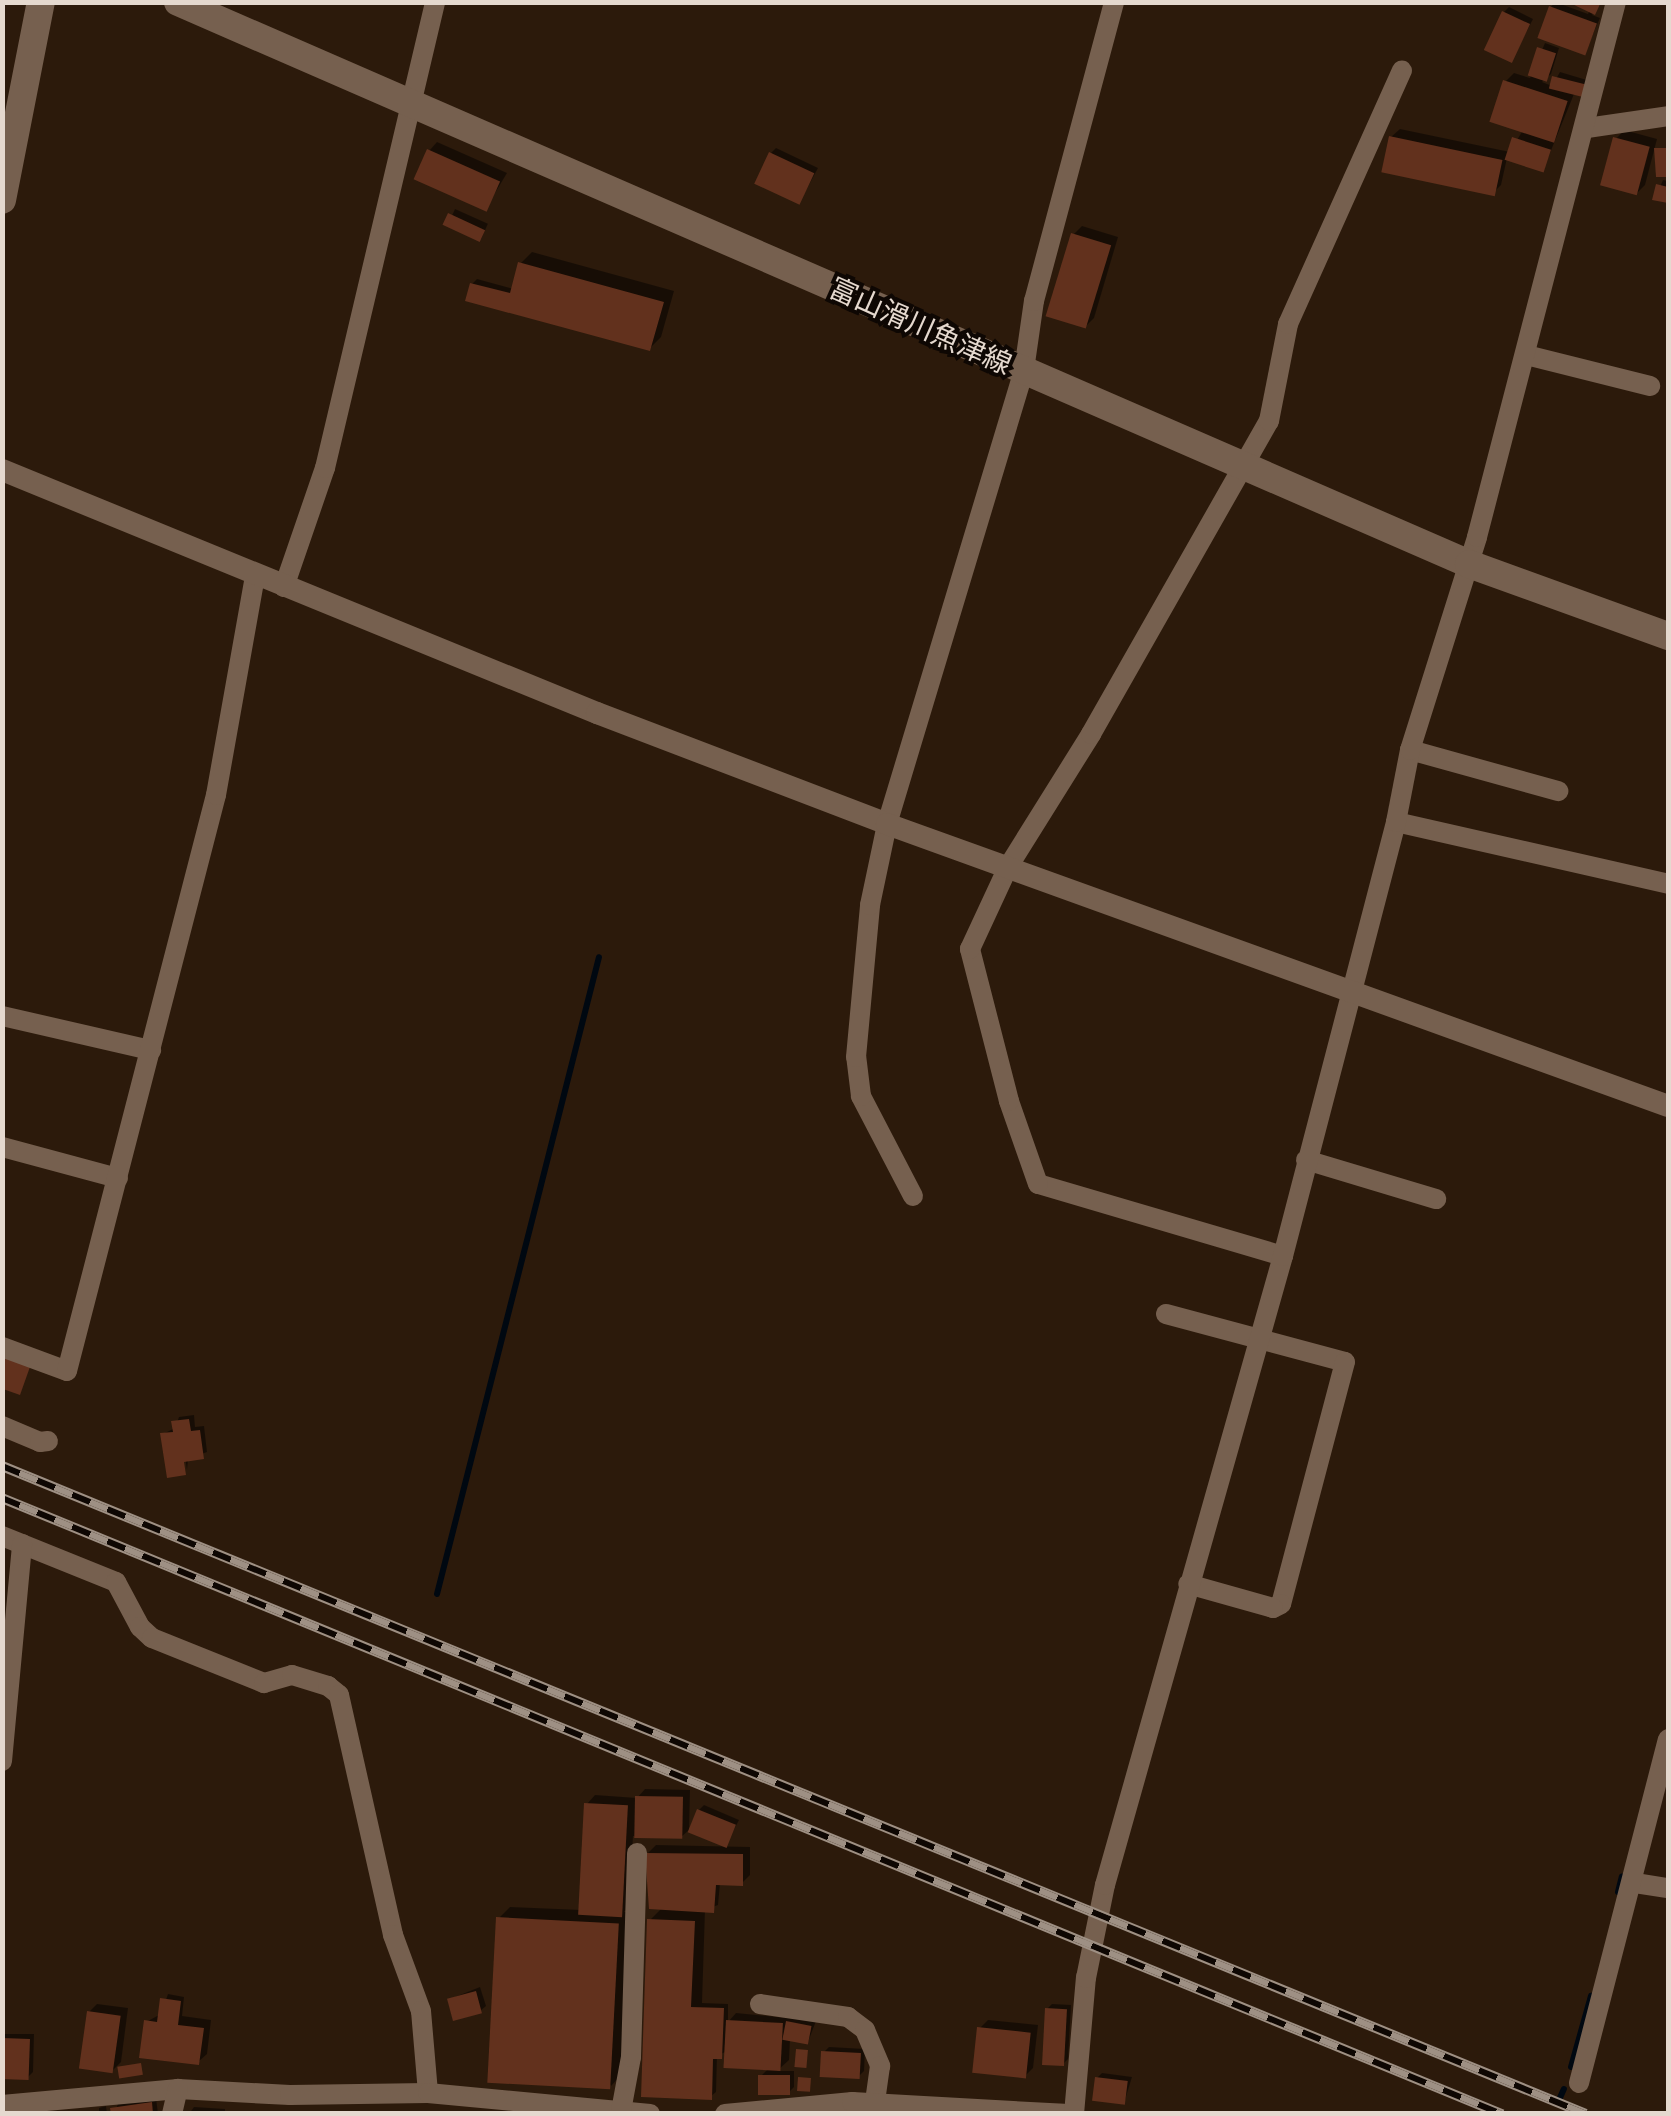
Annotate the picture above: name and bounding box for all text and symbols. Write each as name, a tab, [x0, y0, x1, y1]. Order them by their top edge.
street label: 富山滑川魚津線	[825, 270, 1017, 380]

